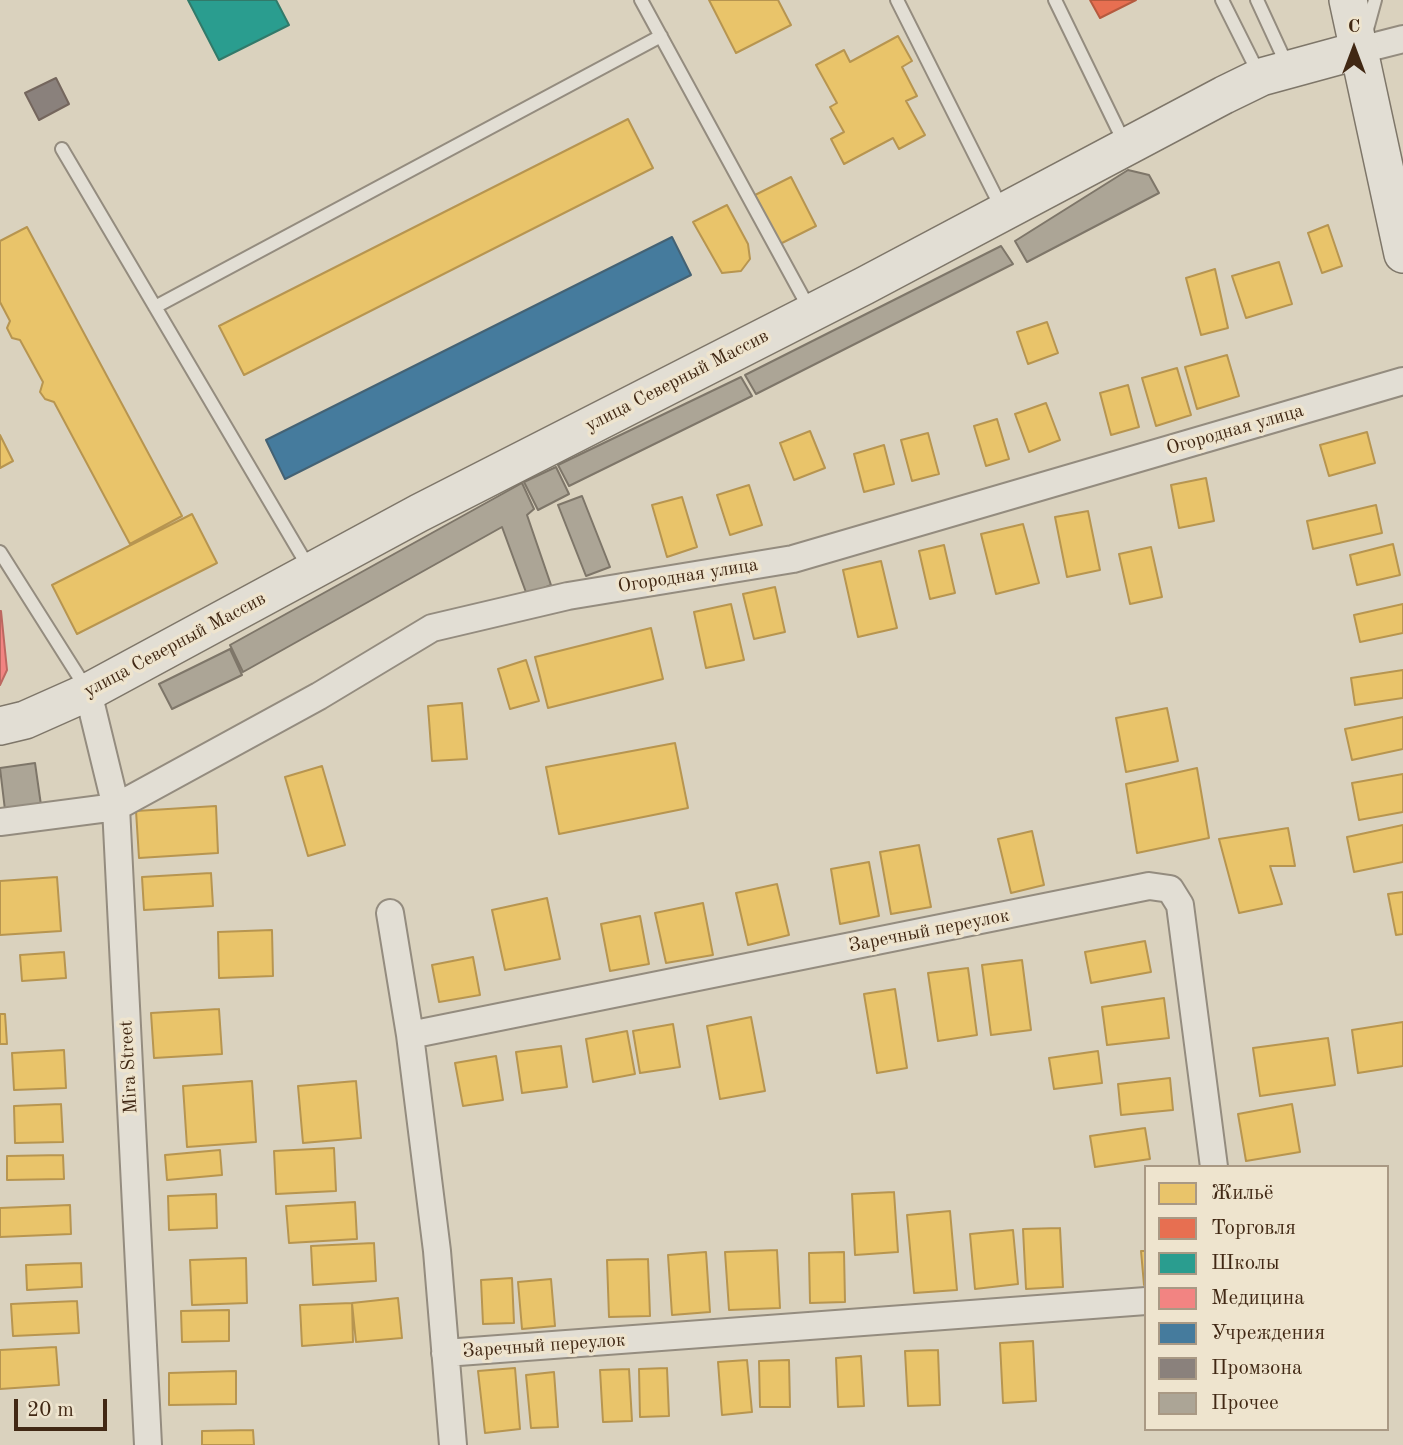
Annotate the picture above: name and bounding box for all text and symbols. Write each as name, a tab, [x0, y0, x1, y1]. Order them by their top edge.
north arrow	[1319, 14, 1389, 84]
text: С	[1348, 18, 1360, 37]
street label: улица Северный Массив	[581, 325, 773, 437]
street label: Огородная улица	[1164, 400, 1306, 460]
street label: Огородная улица	[616, 554, 760, 598]
street label: улица Северный Массив	[80, 587, 270, 703]
street label: Заречный переулок	[847, 904, 1011, 958]
street label: Mira Street	[115, 1020, 143, 1114]
legend	[1144, 1165, 1389, 1431]
text: Жильё	[1211, 1183, 1274, 1204]
text: Торговля	[1211, 1218, 1296, 1239]
text: Школы	[1211, 1253, 1280, 1274]
text: Медицина	[1211, 1288, 1305, 1309]
text: Учреждения	[1211, 1323, 1325, 1344]
street label: Заречный переулок	[462, 1329, 626, 1363]
text: Промзона	[1211, 1358, 1302, 1379]
scale bar	[18, 1386, 110, 1430]
text: Прочее	[1211, 1393, 1279, 1414]
text: 20 m	[27, 1400, 74, 1421]

